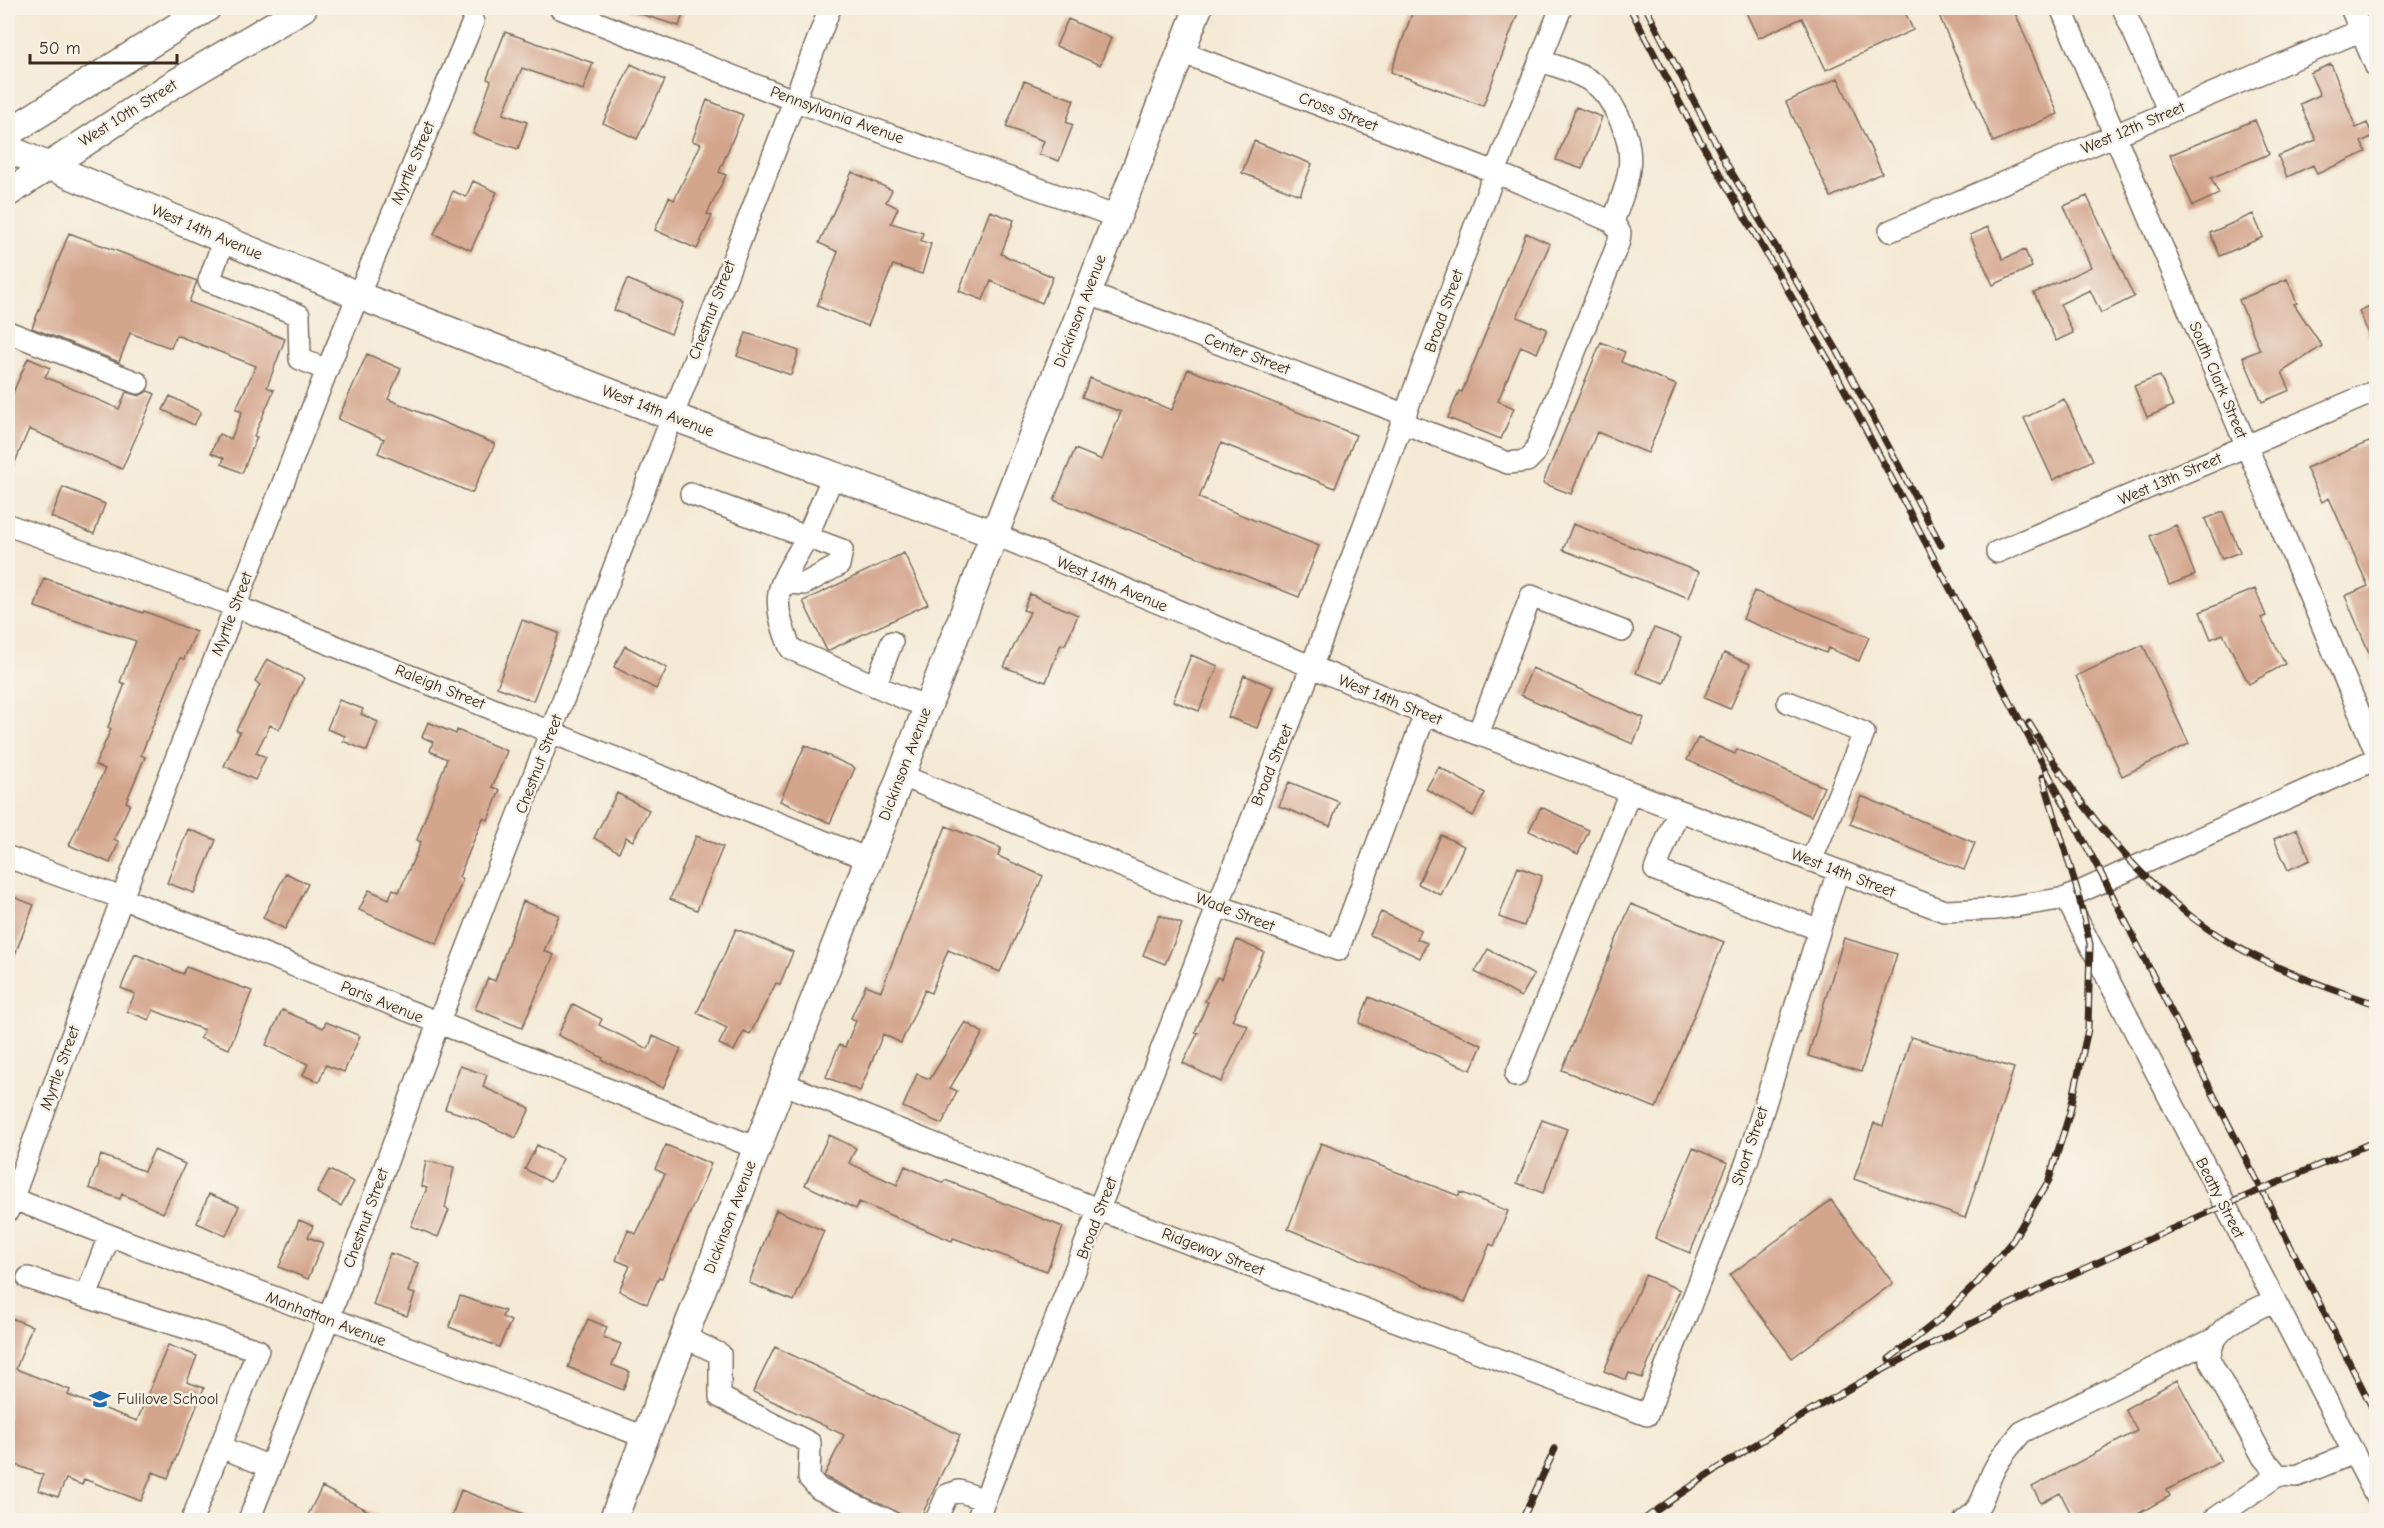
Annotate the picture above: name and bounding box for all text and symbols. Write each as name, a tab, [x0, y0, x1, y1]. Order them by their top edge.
scale bar	[30, 27, 177, 65]
text: 50 m	[39, 38, 81, 59]
street label: West 10th Street	[76, 75, 181, 150]
street label: Pennsylvania Avenue	[768, 82, 906, 148]
street label: Cross Street	[1296, 89, 1380, 135]
street label: West 12th Street	[2079, 98, 2188, 158]
street label: Myrtle Street	[387, 118, 439, 207]
street label: West 14th Avenue	[149, 201, 265, 263]
street label: Dickinson Avenue	[1050, 252, 1110, 370]
street label: Chestnut Street	[685, 258, 739, 362]
street label: Broad Street	[1421, 267, 1467, 355]
street label: South Clark Street	[2185, 319, 2251, 441]
street label: Center Street	[1201, 329, 1293, 379]
street label: West 14th Avenue	[599, 381, 717, 441]
street label: West 13th Street	[2116, 449, 2225, 509]
street label: West 14th Avenue	[1054, 553, 1170, 615]
street label: Myrtle Street	[208, 569, 256, 658]
street label: Raleigh Street	[392, 661, 488, 713]
street label: West 14th Street	[1336, 671, 1445, 729]
street label: Dickinson Avenue	[875, 705, 935, 823]
street label: Chestnut Street	[512, 712, 566, 816]
street label: Broad Street	[1247, 721, 1297, 809]
street label: West 14th Street	[1788, 845, 1898, 901]
street label: Wade Street	[1193, 889, 1277, 935]
street label: Paris Avenue	[338, 977, 426, 1027]
street label: Myrtle Street	[36, 1023, 84, 1113]
street label: Short Street	[1728, 1104, 1772, 1188]
street label: Beatty Street	[2192, 1155, 2248, 1242]
street label: Dickinson Avenue	[700, 1158, 760, 1276]
street label: Chestnut Street	[340, 1165, 392, 1270]
street label: Broad Street	[1073, 1174, 1121, 1262]
street label: Ridgeway Street	[1159, 1224, 1267, 1280]
street label: Manhattan Avenue	[263, 1288, 389, 1350]
school or university icon: Fulilove School	[88, 1387, 112, 1411]
place label: Fulilove School	[117, 1390, 219, 1408]

